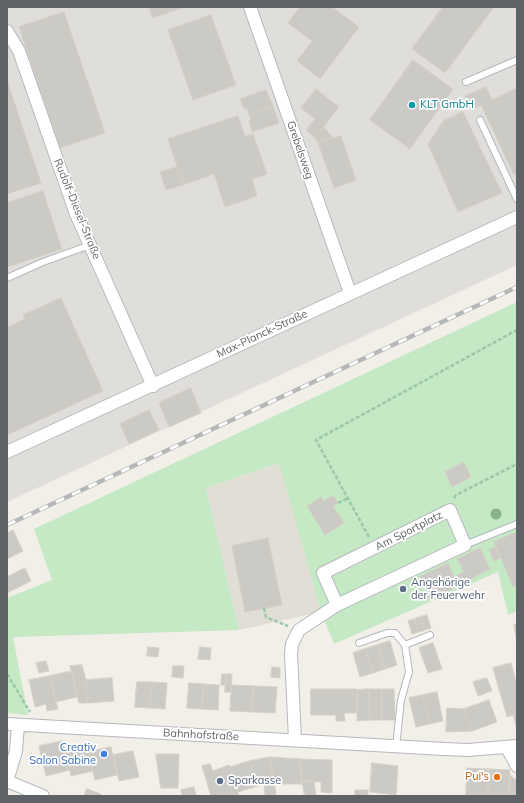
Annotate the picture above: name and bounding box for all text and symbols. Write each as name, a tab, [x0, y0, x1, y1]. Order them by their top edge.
place label: KLT GmbH	[420, 98, 474, 112]
marker: KLT GmbH	[407, 100, 417, 110]
street label: Grebelsweg	[284, 119, 316, 181]
street label: Rudolf-Diesel-Straße	[51, 157, 103, 261]
street label: Max-Planck-Straße	[215, 307, 309, 361]
street label: Am Sportplatz	[373, 508, 445, 554]
place label: Angehörige der Feuerwehr	[411, 576, 485, 602]
marker: Angehörige der Feuerwehr	[398, 584, 408, 594]
street label: Bahnhofstraße	[163, 726, 239, 744]
place label: Creativ Salon Sabine	[29, 741, 96, 767]
marker: Creativ Salon Sabine	[99, 749, 109, 759]
place label: Pui's	[465, 770, 489, 784]
marker: Pui's	[492, 772, 502, 782]
place label: Sparkasse	[228, 774, 281, 788]
marker: Sparkasse	[215, 776, 225, 786]

